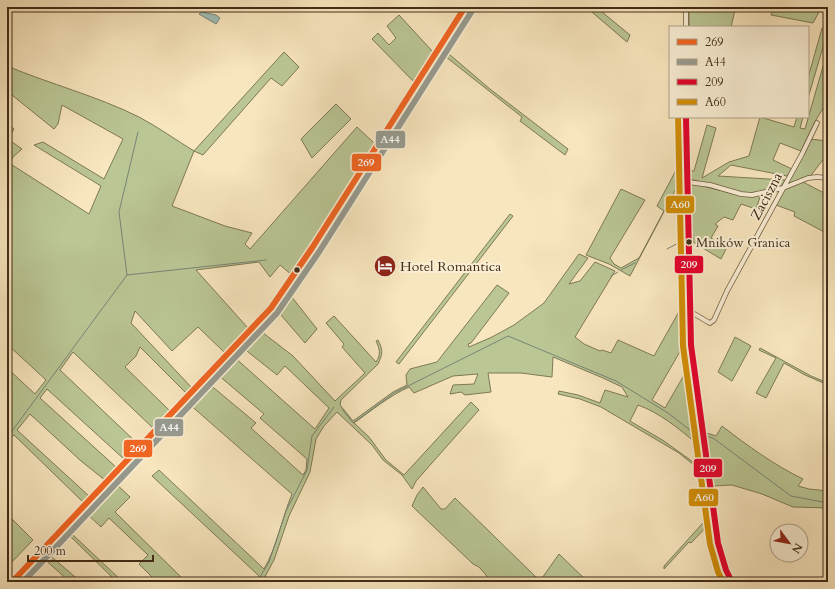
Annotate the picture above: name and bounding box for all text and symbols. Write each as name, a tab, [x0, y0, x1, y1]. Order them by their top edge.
legend	[669, 26, 809, 118]
text: 269	[705, 34, 723, 50]
text: A44	[705, 54, 726, 70]
text: 209	[705, 74, 723, 90]
text: A60	[705, 94, 726, 110]
line badge: A44	[375, 130, 406, 149]
text: A44	[380, 132, 400, 147]
line badge: 269	[351, 153, 382, 172]
text: 269	[358, 155, 375, 170]
street label: Zaciszna	[746, 169, 787, 223]
line badge: A60	[665, 195, 695, 214]
text: A60	[670, 197, 690, 212]
place label: Mników Granica	[696, 234, 791, 252]
marker: Mników Granica	[684, 237, 694, 247]
hotel icon: Hotel Romantica	[372, 253, 398, 279]
line badge: 209	[674, 255, 704, 274]
place label: Hotel Romantica	[400, 257, 501, 276]
text: 209	[681, 257, 698, 272]
unlabelled marker	[292, 265, 302, 275]
line badge: A44	[154, 418, 184, 437]
text: A44	[159, 420, 179, 435]
line badge: 269	[123, 439, 153, 458]
text: 269	[130, 441, 147, 456]
line badge: 209	[693, 458, 723, 478]
text: 209	[700, 461, 717, 476]
line badge: A60	[688, 488, 719, 507]
text: A60	[694, 490, 714, 505]
north arrow	[769, 523, 809, 563]
scale bar	[28, 537, 153, 563]
text: N	[788, 540, 806, 556]
text: 200 m	[34, 543, 67, 559]

